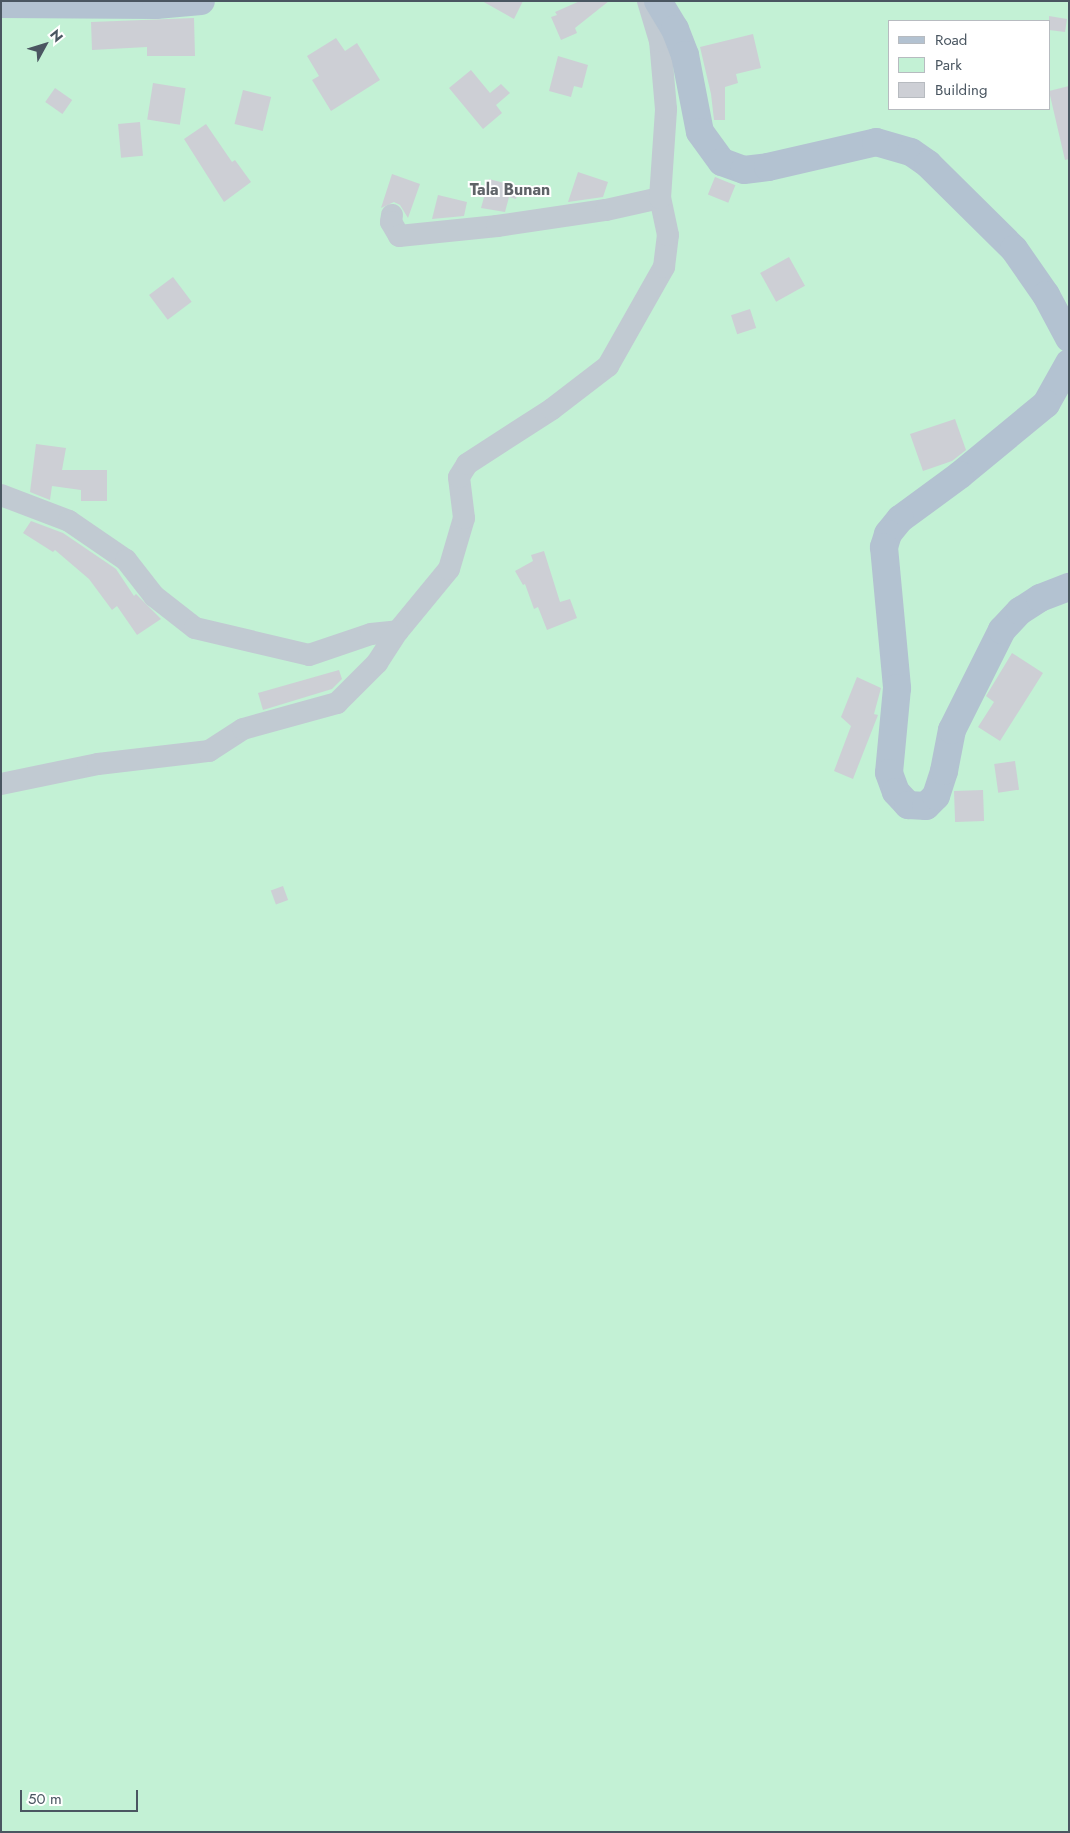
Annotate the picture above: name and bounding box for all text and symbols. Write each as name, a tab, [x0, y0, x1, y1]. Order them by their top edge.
north arrow	[20, 20, 70, 70]
legend	[888, 20, 1050, 110]
text: N	[45, 25, 68, 46]
text: Road	[935, 29, 967, 51]
text: Park	[935, 54, 962, 76]
text: Building	[935, 79, 987, 101]
district label: Tala Bunan	[470, 180, 550, 200]
scale bar	[22, 1780, 140, 1812]
text: 50 m	[28, 1788, 62, 1810]

